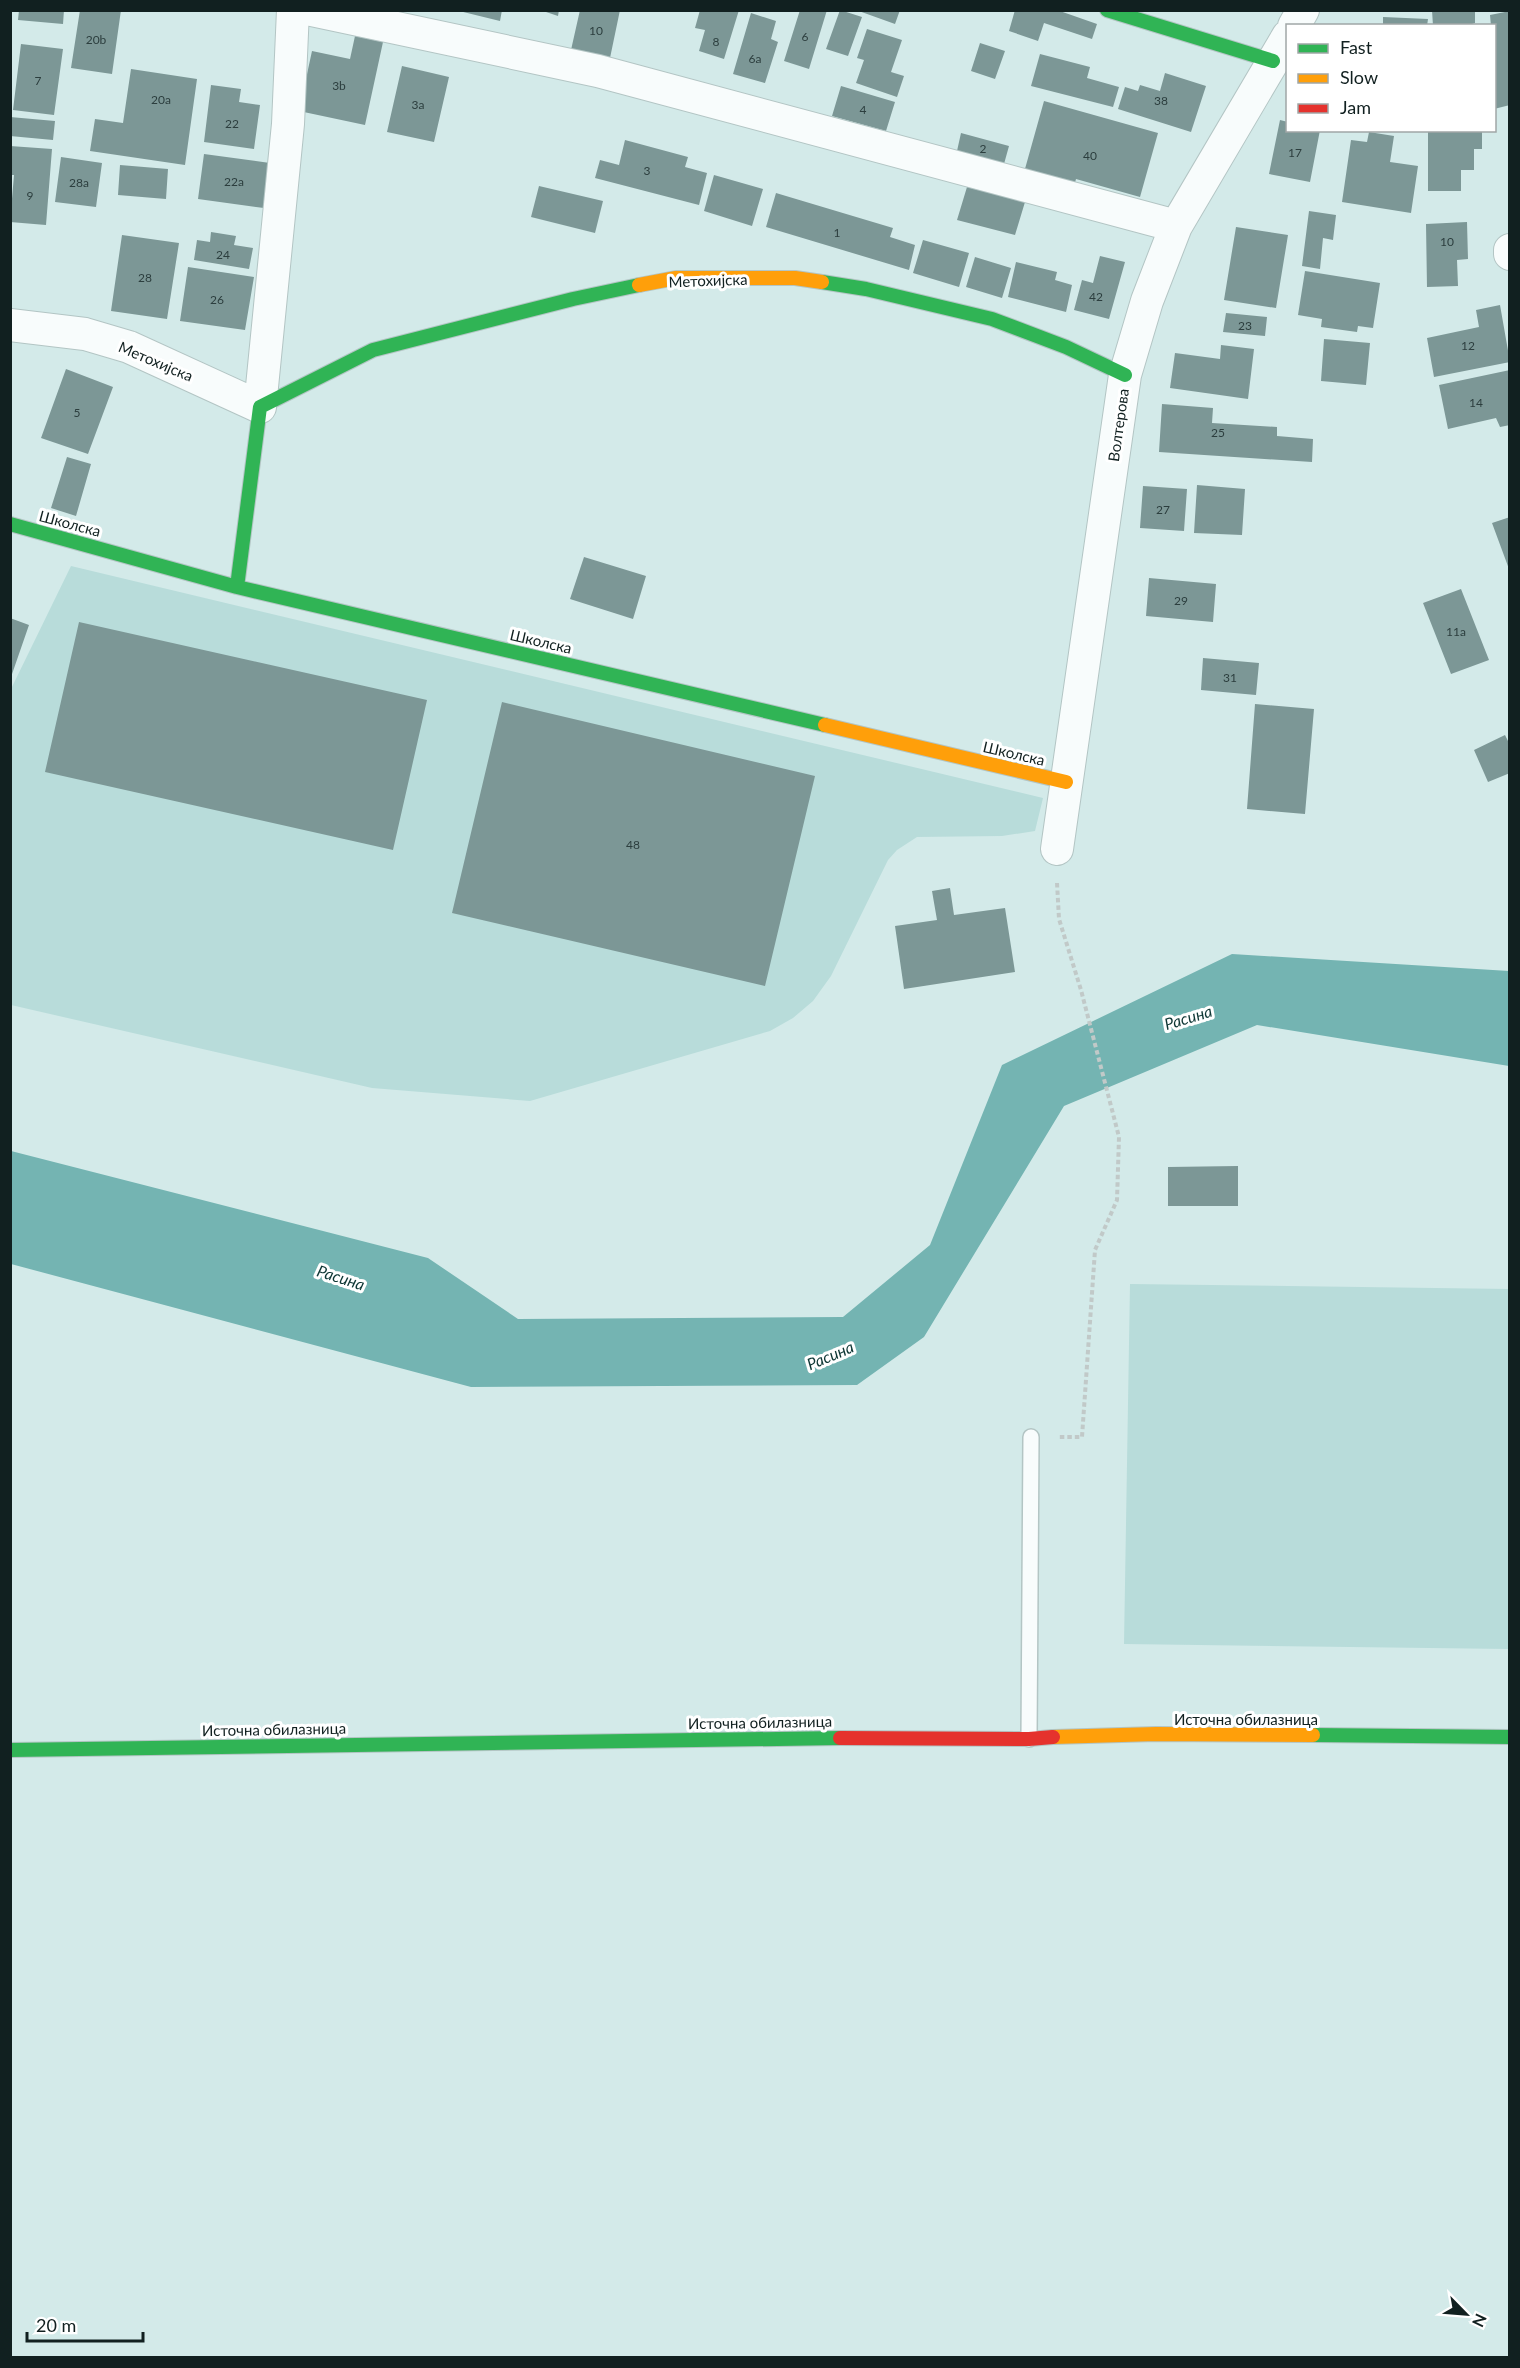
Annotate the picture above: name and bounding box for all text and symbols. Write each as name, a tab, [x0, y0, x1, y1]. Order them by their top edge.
house number: 10	[589, 23, 603, 38]
legend	[1286, 24, 1496, 132]
house number: 6	[802, 29, 809, 44]
house number: 20b	[86, 32, 107, 47]
house number: 8	[713, 34, 720, 49]
text: Fast	[1340, 36, 1373, 58]
house number: 6a	[749, 51, 761, 66]
text: Slow	[1340, 66, 1378, 88]
house number: 7	[35, 73, 42, 88]
house number: 3b	[332, 78, 346, 93]
house number: 20a	[151, 92, 171, 107]
house number: 38	[1154, 93, 1168, 108]
text: Jam	[1340, 96, 1371, 118]
house number: 3a	[412, 97, 424, 112]
house number: 4	[860, 102, 867, 117]
house number: 22	[225, 116, 239, 131]
house number: 2	[980, 141, 987, 156]
house number: 17	[1288, 145, 1302, 160]
house number: 40	[1083, 148, 1097, 163]
house number: 3	[644, 163, 651, 178]
house number: 22a	[224, 174, 244, 189]
house number: 28a	[69, 175, 89, 190]
house number: 9	[27, 188, 34, 203]
house number: 1	[834, 225, 841, 240]
house number: 10	[1440, 234, 1454, 249]
house number: 24	[216, 247, 230, 262]
house number: 28	[138, 270, 152, 285]
street label: Метохијска	[668, 270, 748, 290]
house number: 42	[1089, 289, 1103, 304]
house number: 26	[210, 292, 224, 307]
house number: 23	[1238, 318, 1252, 333]
street label: Метохијска	[116, 337, 196, 385]
house number: 12	[1461, 338, 1475, 353]
street label: Волтерова	[1104, 387, 1132, 463]
house number: 14	[1469, 395, 1483, 410]
house number: 5	[74, 405, 81, 420]
house number: 25	[1211, 425, 1225, 440]
house number: 27	[1156, 502, 1170, 517]
street label: Школска	[37, 506, 103, 540]
house number: 29	[1174, 593, 1188, 608]
house number: 11a	[1446, 624, 1466, 639]
street label: Школска	[508, 625, 574, 657]
house number: 31	[1223, 670, 1237, 685]
street label: Школска	[981, 737, 1047, 769]
house number: 48	[626, 837, 640, 852]
water label: Расина	[1162, 1001, 1214, 1033]
water label: Расина	[315, 1260, 367, 1294]
water label: Расина	[804, 1337, 856, 1373]
street label: Источна обилазница	[1174, 1710, 1318, 1728]
street label: Источна обилазница	[688, 1712, 832, 1732]
street label: Источна обилазница	[202, 1719, 346, 1739]
north arrow	[1436, 2284, 1496, 2344]
scale bar	[27, 2305, 142, 2343]
text: N	[1469, 2311, 1491, 2330]
text: 20 m	[36, 2314, 76, 2336]

